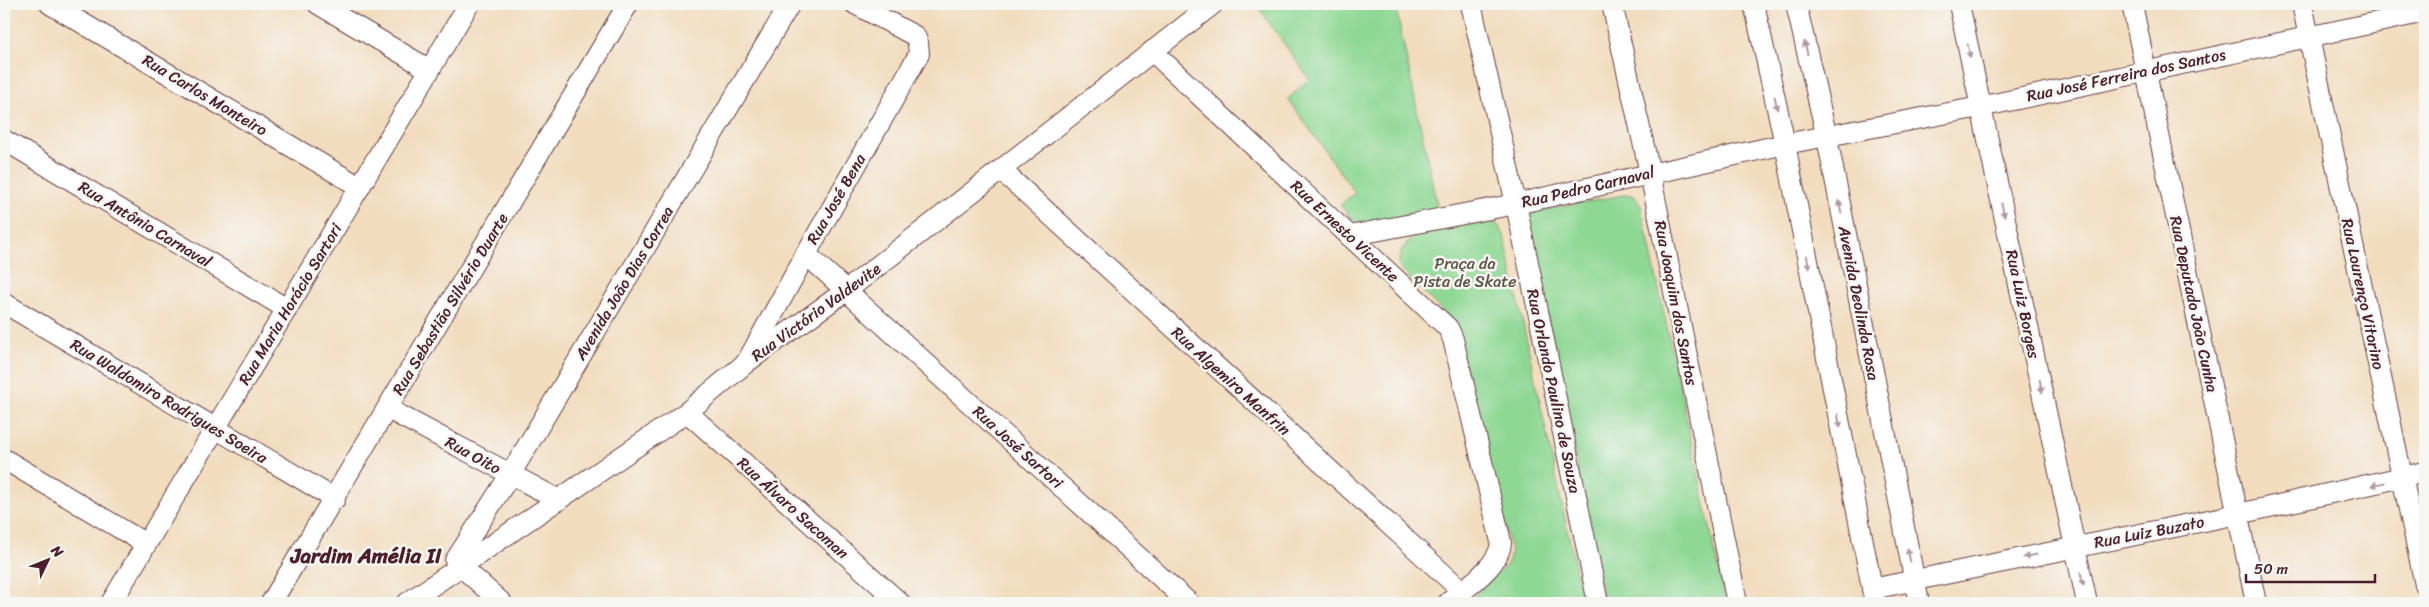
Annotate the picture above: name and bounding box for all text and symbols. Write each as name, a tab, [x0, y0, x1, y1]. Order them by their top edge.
street label: Rua José Ferreira dos Santos	[2024, 40, 2229, 110]
one-way arrow	[1802, 41, 1810, 56]
one-way arrow	[1965, 44, 1973, 60]
street label: Rua Carlos Monteiro	[137, 46, 273, 144]
one-way arrow	[1772, 95, 1780, 110]
street label: Rua José Bena	[798, 147, 874, 250]
street label: Rua Pedro Carnaval	[1519, 158, 1658, 216]
street label: Rua Ernesto Vicente	[1284, 172, 1406, 290]
street label: Rua Antônio Carnaval	[73, 173, 218, 276]
one-way arrow	[1836, 199, 1844, 215]
street label: Avenida João Dias Correa	[566, 200, 682, 367]
one-way arrow	[1999, 203, 2007, 219]
street label: Rua Sebastião Silvério Duarte	[384, 207, 516, 401]
street label: Rua Deputado João Cunha	[2161, 213, 2227, 395]
street label: Rua Lourenço Vitorino	[2333, 216, 2393, 372]
street label: Rua Maria Horácio Sartori	[230, 217, 350, 391]
street label: Rua Joaquim dos Santos	[1646, 218, 1706, 389]
street label: Avenida Deolinda Rosa	[1830, 222, 1888, 383]
street label: Rua Luiz Borges	[1997, 247, 2049, 362]
park label: Praça da Pista de Skate	[1414, 249, 1516, 296]
one-way arrow	[1804, 254, 1812, 270]
street label: Rua Victório Valdevite	[745, 255, 887, 369]
street label: Rua Orlando Paulino de Souza	[1518, 286, 1590, 496]
street label: Rua Algemiro Manfrin	[1164, 319, 1298, 443]
street label: Rua Waldomiro Rodrigues Soeira	[65, 330, 274, 472]
one-way arrow	[2037, 379, 2045, 395]
street label: Rua José Sartori	[966, 398, 1071, 496]
one-way arrow	[1836, 414, 1844, 430]
street label: Rua Oito	[440, 428, 506, 482]
street label: Rua Álvaro Sacoman	[730, 449, 856, 567]
one-way arrow	[2370, 480, 2386, 488]
street label: Rua Luiz Buzato	[2091, 507, 2207, 557]
north arrow	[22, 534, 72, 584]
district label: Jardim Amélia II	[290, 537, 442, 575]
text: N	[44, 539, 70, 564]
one-way arrow	[1905, 547, 1913, 563]
one-way arrow	[2022, 552, 2038, 560]
scale bar	[2246, 552, 2375, 584]
text: 50 m	[2254, 556, 2289, 582]
one-way arrow	[2078, 572, 2086, 587]

